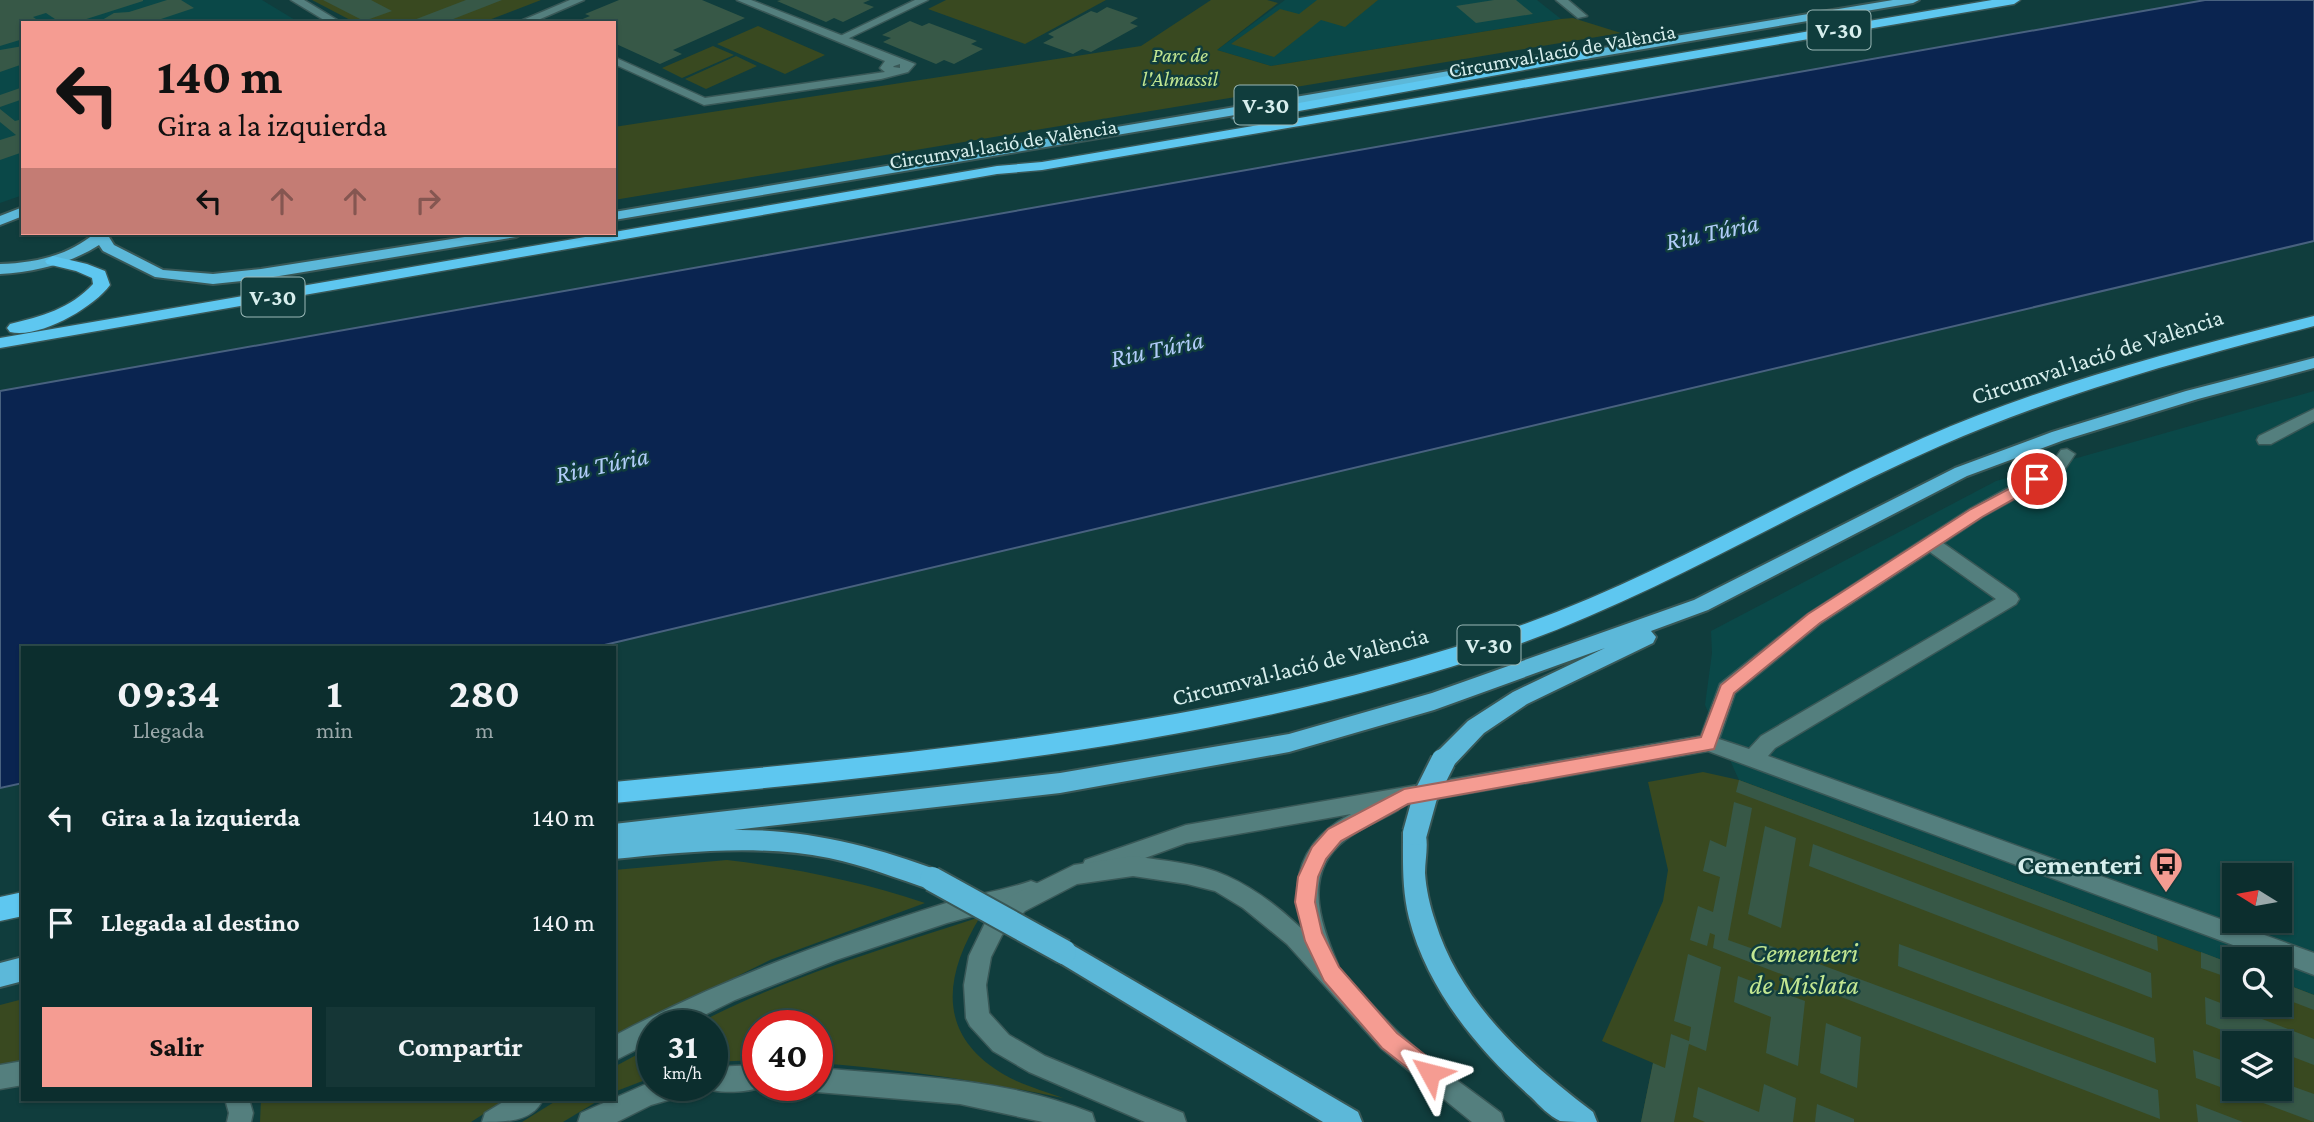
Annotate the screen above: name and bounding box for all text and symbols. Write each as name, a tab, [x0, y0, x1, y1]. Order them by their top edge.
road number: V-30	[1808, 10, 1870, 50]
street label: Circumval·lació de València	[1447, 19, 1678, 83]
park label: Parc de l'Almassil	[1142, 43, 1219, 91]
icon: left	[42, 49, 133, 140]
text: 140 m	[157, 49, 282, 104]
road number: V-30	[1234, 86, 1298, 124]
text: Gira a la izquierda	[157, 107, 387, 143]
street label: Circumval·lació de València	[887, 114, 1119, 174]
icon: left	[190, 182, 228, 220]
icon: ahead	[263, 182, 301, 220]
icon: ahead	[336, 182, 374, 220]
icon: right	[409, 182, 447, 220]
water label: Riu Túria	[1663, 208, 1761, 256]
road number: V-30	[242, 278, 304, 316]
street label: Circumval·lació de València	[1968, 303, 2226, 409]
water label: Riu Túria	[1108, 325, 1206, 373]
water label: Riu Túria	[553, 441, 651, 489]
pin	[2007, 449, 2067, 509]
icon: arrive	[2018, 460, 2056, 498]
street label: Circumval·lació de València	[1169, 621, 1431, 711]
road number: V-30	[1458, 625, 1520, 664]
text: 09:34	[117, 669, 220, 716]
text: 1	[327, 669, 342, 716]
text: 280	[449, 669, 520, 716]
text: Llegada	[132, 717, 205, 743]
text: min	[316, 717, 353, 743]
text: m	[475, 717, 494, 743]
icon: left	[42, 799, 80, 837]
text: Gira a la izquierda	[101, 803, 300, 832]
text: 140 m	[533, 803, 595, 832]
bus stop icon: Cementeri	[2147, 845, 2185, 894]
place label: Cementeri	[2017, 849, 2142, 880]
north arrow	[2222, 863, 2292, 933]
map controls	[2222, 863, 2292, 1101]
icon: arrive	[42, 904, 80, 942]
text: Llegada al destino	[101, 908, 300, 937]
text: 140 m	[533, 908, 595, 937]
park label: Cementeri de Mislata	[1749, 937, 1859, 1000]
button: search	[2222, 947, 2292, 1017]
button: Salir	[42, 1007, 312, 1087]
button: Compartir	[326, 1007, 595, 1087]
speed limit sign: 40	[742, 1010, 833, 1101]
text: 31	[667, 1027, 698, 1066]
button: layers	[2222, 1031, 2292, 1101]
position arrow	[1393, 1036, 1467, 1110]
text: km/h	[663, 1063, 702, 1083]

